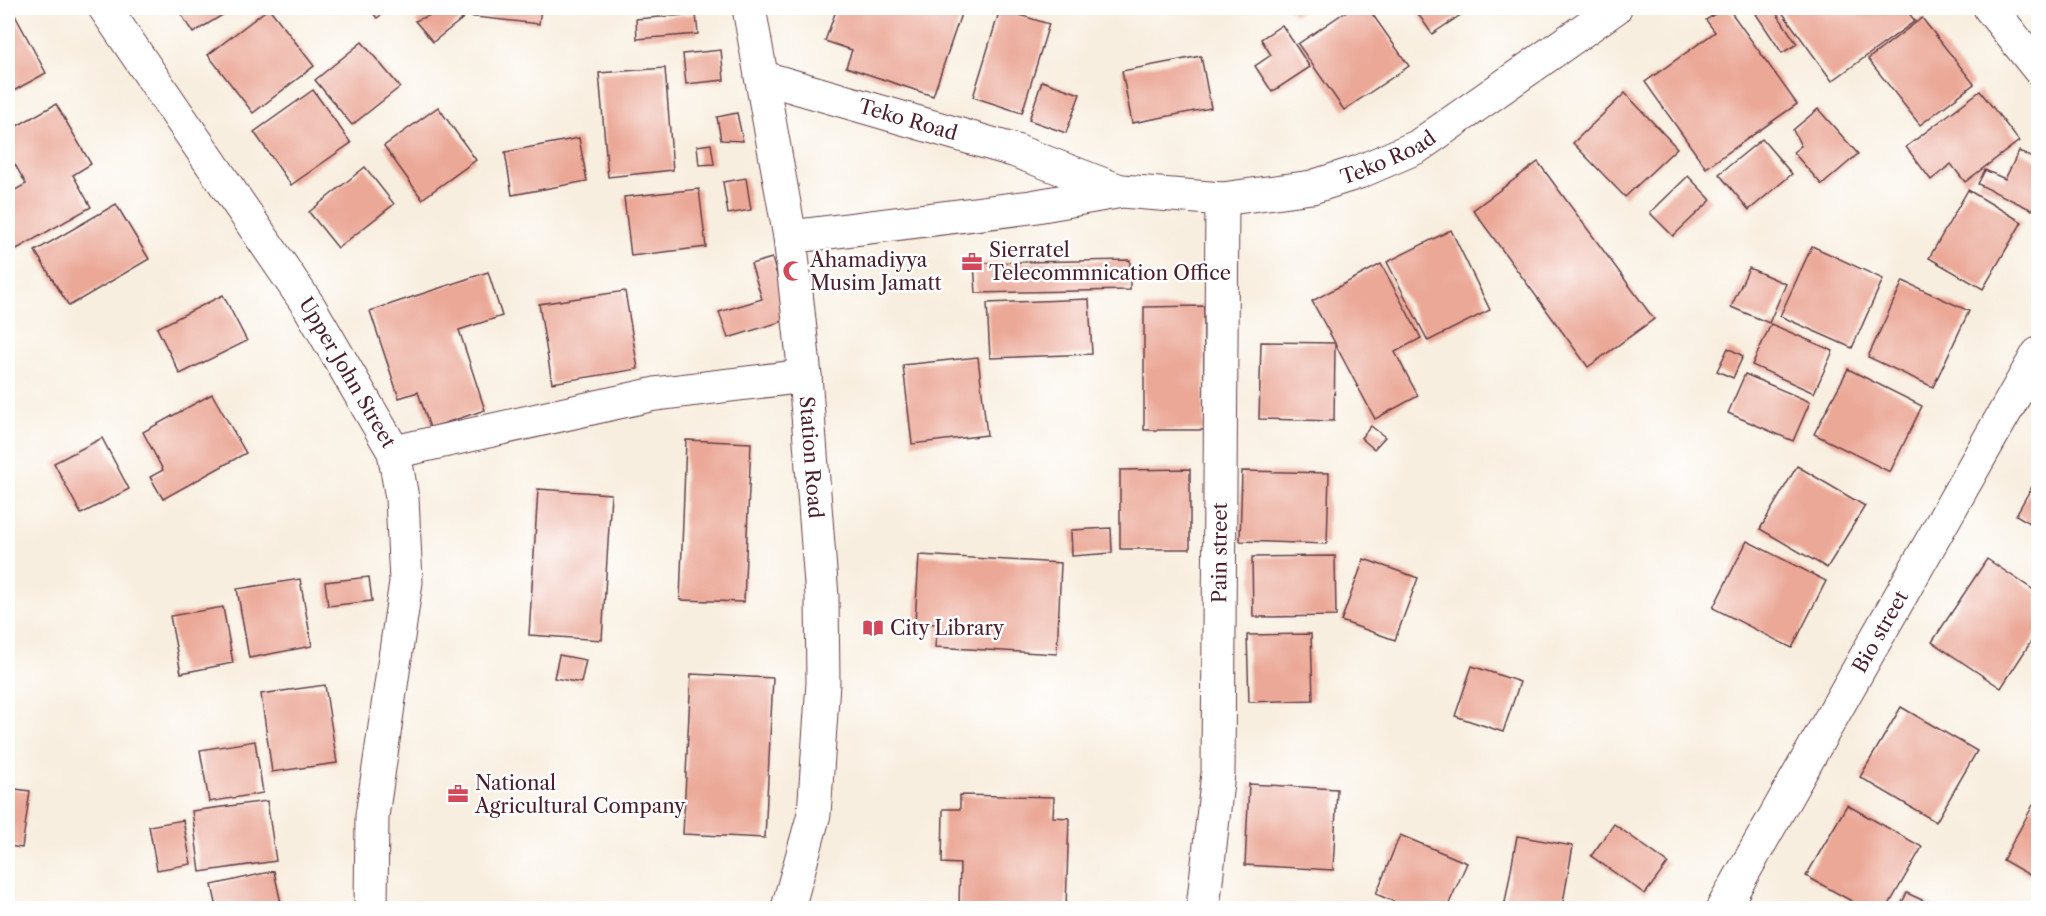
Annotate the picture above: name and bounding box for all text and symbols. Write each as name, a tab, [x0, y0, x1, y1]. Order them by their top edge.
street label: Teko Road	[856, 94, 960, 145]
street label: Teko Road	[1337, 126, 1440, 189]
place label: Sierratel Telecommnication Office	[989, 238, 1231, 285]
place label: Ahamadiyya Musim Jamatt	[809, 248, 942, 295]
office icon: Sierratel Telecommnication Office	[960, 250, 984, 274]
mosque icon: Ahamadiyya Musim Jamatt	[781, 259, 805, 283]
street label: Upper John Street	[294, 292, 401, 452]
street label: Station Road	[795, 395, 828, 519]
street label: Pain street	[1207, 502, 1232, 603]
street label: Bio street	[1847, 586, 1913, 677]
library icon: City Library	[861, 616, 885, 640]
place label: City Library	[890, 616, 1005, 640]
place label: National Agricultural Company	[474, 771, 686, 818]
office icon: National Agricultural Company	[446, 782, 470, 806]

